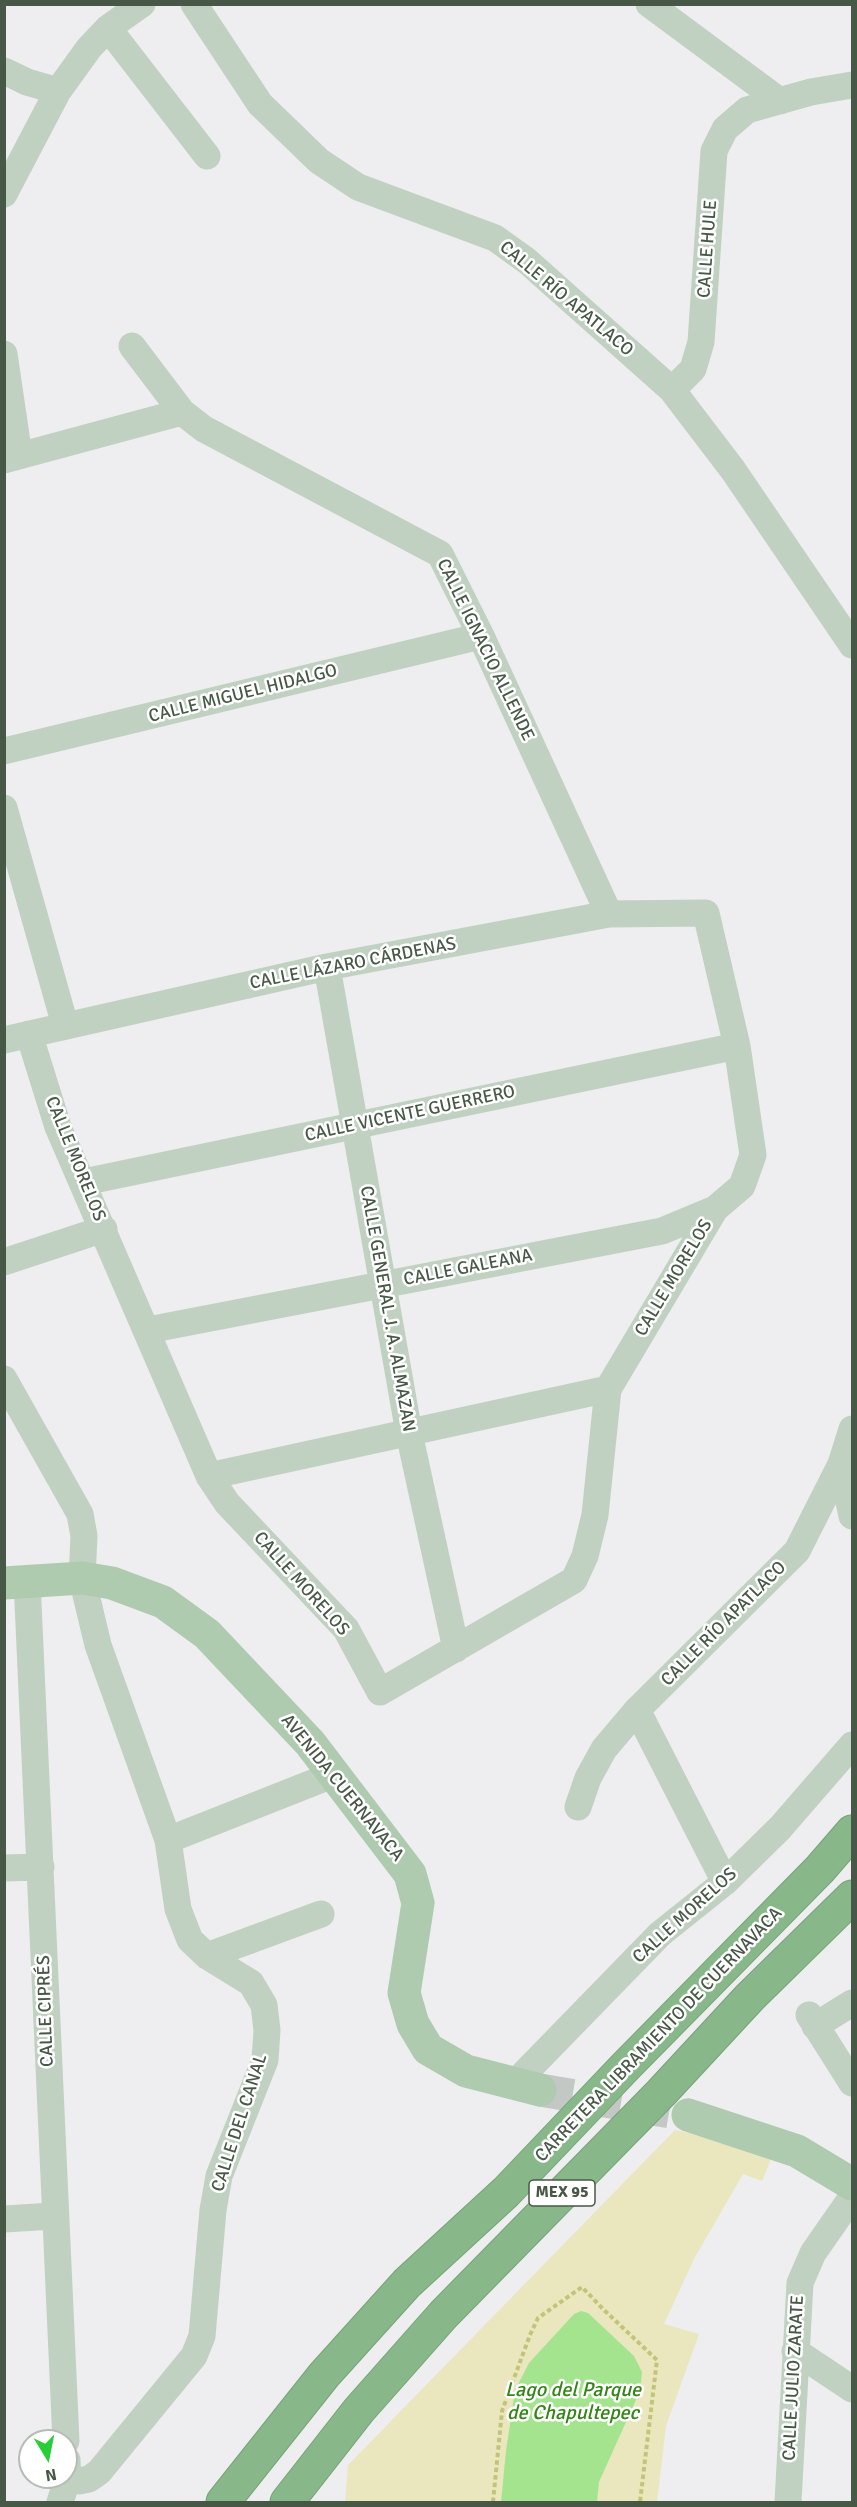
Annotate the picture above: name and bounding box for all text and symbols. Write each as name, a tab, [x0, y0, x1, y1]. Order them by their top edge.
street label: CALLE HULE	[694, 199, 722, 299]
street label: CALLE RÍO APATLACO	[495, 237, 637, 361]
street label: CALLE IGNACIO ALLENDE	[431, 555, 539, 745]
street label: CALLE MIGUEL HIDALGO	[147, 660, 339, 728]
street label: CALLE LÁZARO CÁRDENAS	[248, 933, 458, 995]
street label: CALLE VICENTE GUERRERO	[303, 1081, 517, 1147]
street label: CALLE MORELOS	[40, 1093, 110, 1225]
street label: CALLE GENERAL J. A. ALMAZAN	[355, 1184, 419, 1434]
street label: CALLE MORELOS	[631, 1216, 717, 1340]
street label: CALLE GALEANA	[402, 1245, 534, 1291]
street label: CALLE MORELOS	[249, 1528, 353, 1640]
street label: CALLE RÍO APATLACO	[657, 1557, 791, 1691]
street label: AVENIDA CUERNAVACA	[276, 1710, 408, 1866]
street label: CALLE MORELOS	[629, 1864, 741, 1968]
street label: CARRETERA LIBRAMIENTO DE CUERNAVACA	[531, 1903, 787, 2167]
street label: CALLE CIPRÉS	[33, 1955, 59, 2067]
street label: CALLE DEL CANAL	[208, 2051, 272, 2195]
road number: MEX 95	[529, 2180, 595, 2206]
street label: CALLE JULIO ZARATE	[779, 2295, 809, 2461]
water label: Lago del Parque de Chapultepec	[505, 2379, 641, 2426]
north arrow	[18, 2429, 78, 2489]
text: N	[44, 2464, 58, 2486]

